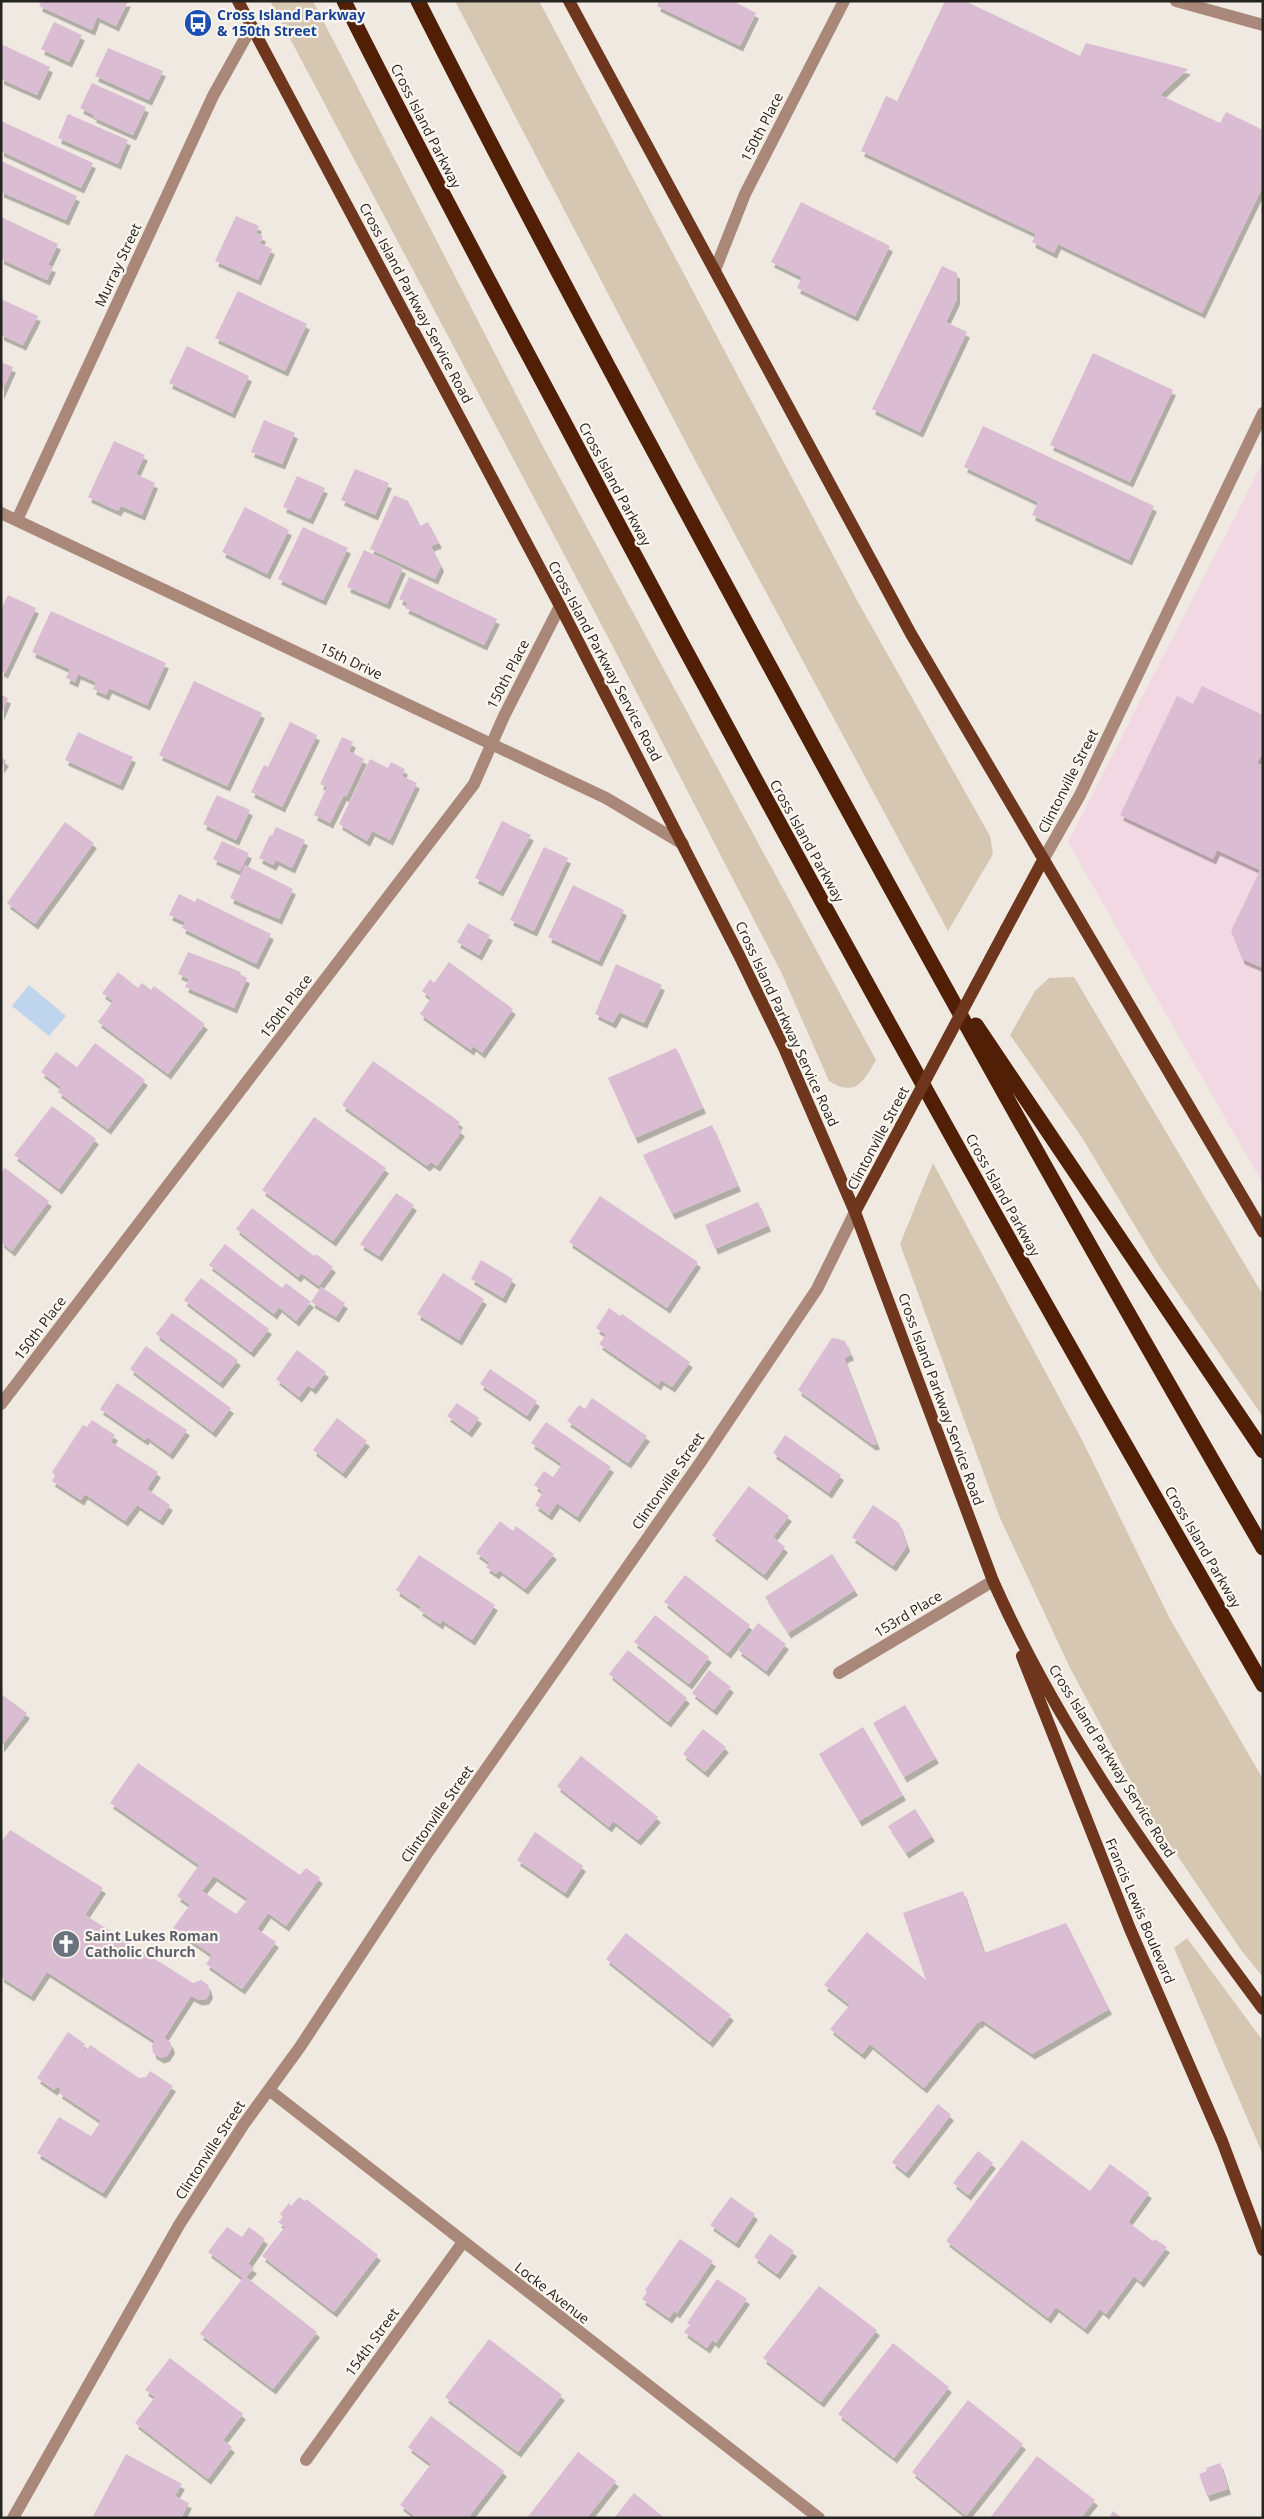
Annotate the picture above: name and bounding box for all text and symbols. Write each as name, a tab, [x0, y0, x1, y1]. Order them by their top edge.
place label: Cross Island Parkway & 150th Street	[217, 5, 365, 40]
bus stop icon: Cross Island Parkway & 150th Street	[183, 8, 213, 38]
street label: Cross Island Parkway	[387, 60, 467, 192]
street label: 150th Place	[736, 89, 787, 165]
street label: Cross Island Parkway Service Road	[355, 199, 478, 406]
street label: Murray Street	[90, 220, 145, 310]
street label: Cross Island Parkway	[575, 419, 657, 550]
street label: Cross Island Parkway Service Road	[544, 557, 667, 764]
street label: 150th Place	[482, 636, 533, 712]
street label: 15th Drive	[317, 638, 386, 683]
street label: Clintonville Street	[1033, 725, 1102, 836]
street label: Cross Island Parkway	[766, 776, 850, 906]
street label: Cross Island Parkway Service Road	[731, 918, 844, 1130]
street label: 150th Place	[255, 970, 316, 1042]
street label: Clintonville Street	[842, 1083, 913, 1193]
street label: Cross Island Parkway	[962, 1130, 1046, 1260]
street label: Cross Island Parkway Service Road	[894, 1290, 989, 1508]
street label: 150th Place	[9, 1292, 70, 1364]
street label: Clintonville Street	[627, 1428, 708, 1533]
street label: Cross Island Parkway	[1161, 1482, 1247, 1612]
street label: 153rd Place	[870, 1586, 945, 1641]
street label: Cross Island Parkway Service Road	[1045, 1660, 1180, 1861]
street label: Clintonville Street	[396, 1761, 477, 1866]
street label: Francis Lewis Boulevard	[1101, 1835, 1180, 1986]
place label: Saint Lukes Roman Catholic Church	[85, 1926, 218, 1961]
church icon: Saint Lukes Roman Catholic Church	[51, 1929, 81, 1959]
street label: Clintonville Street	[170, 2096, 249, 2203]
street label: Locke Avenue	[511, 2257, 594, 2328]
street label: 154th Street	[340, 2304, 403, 2380]

